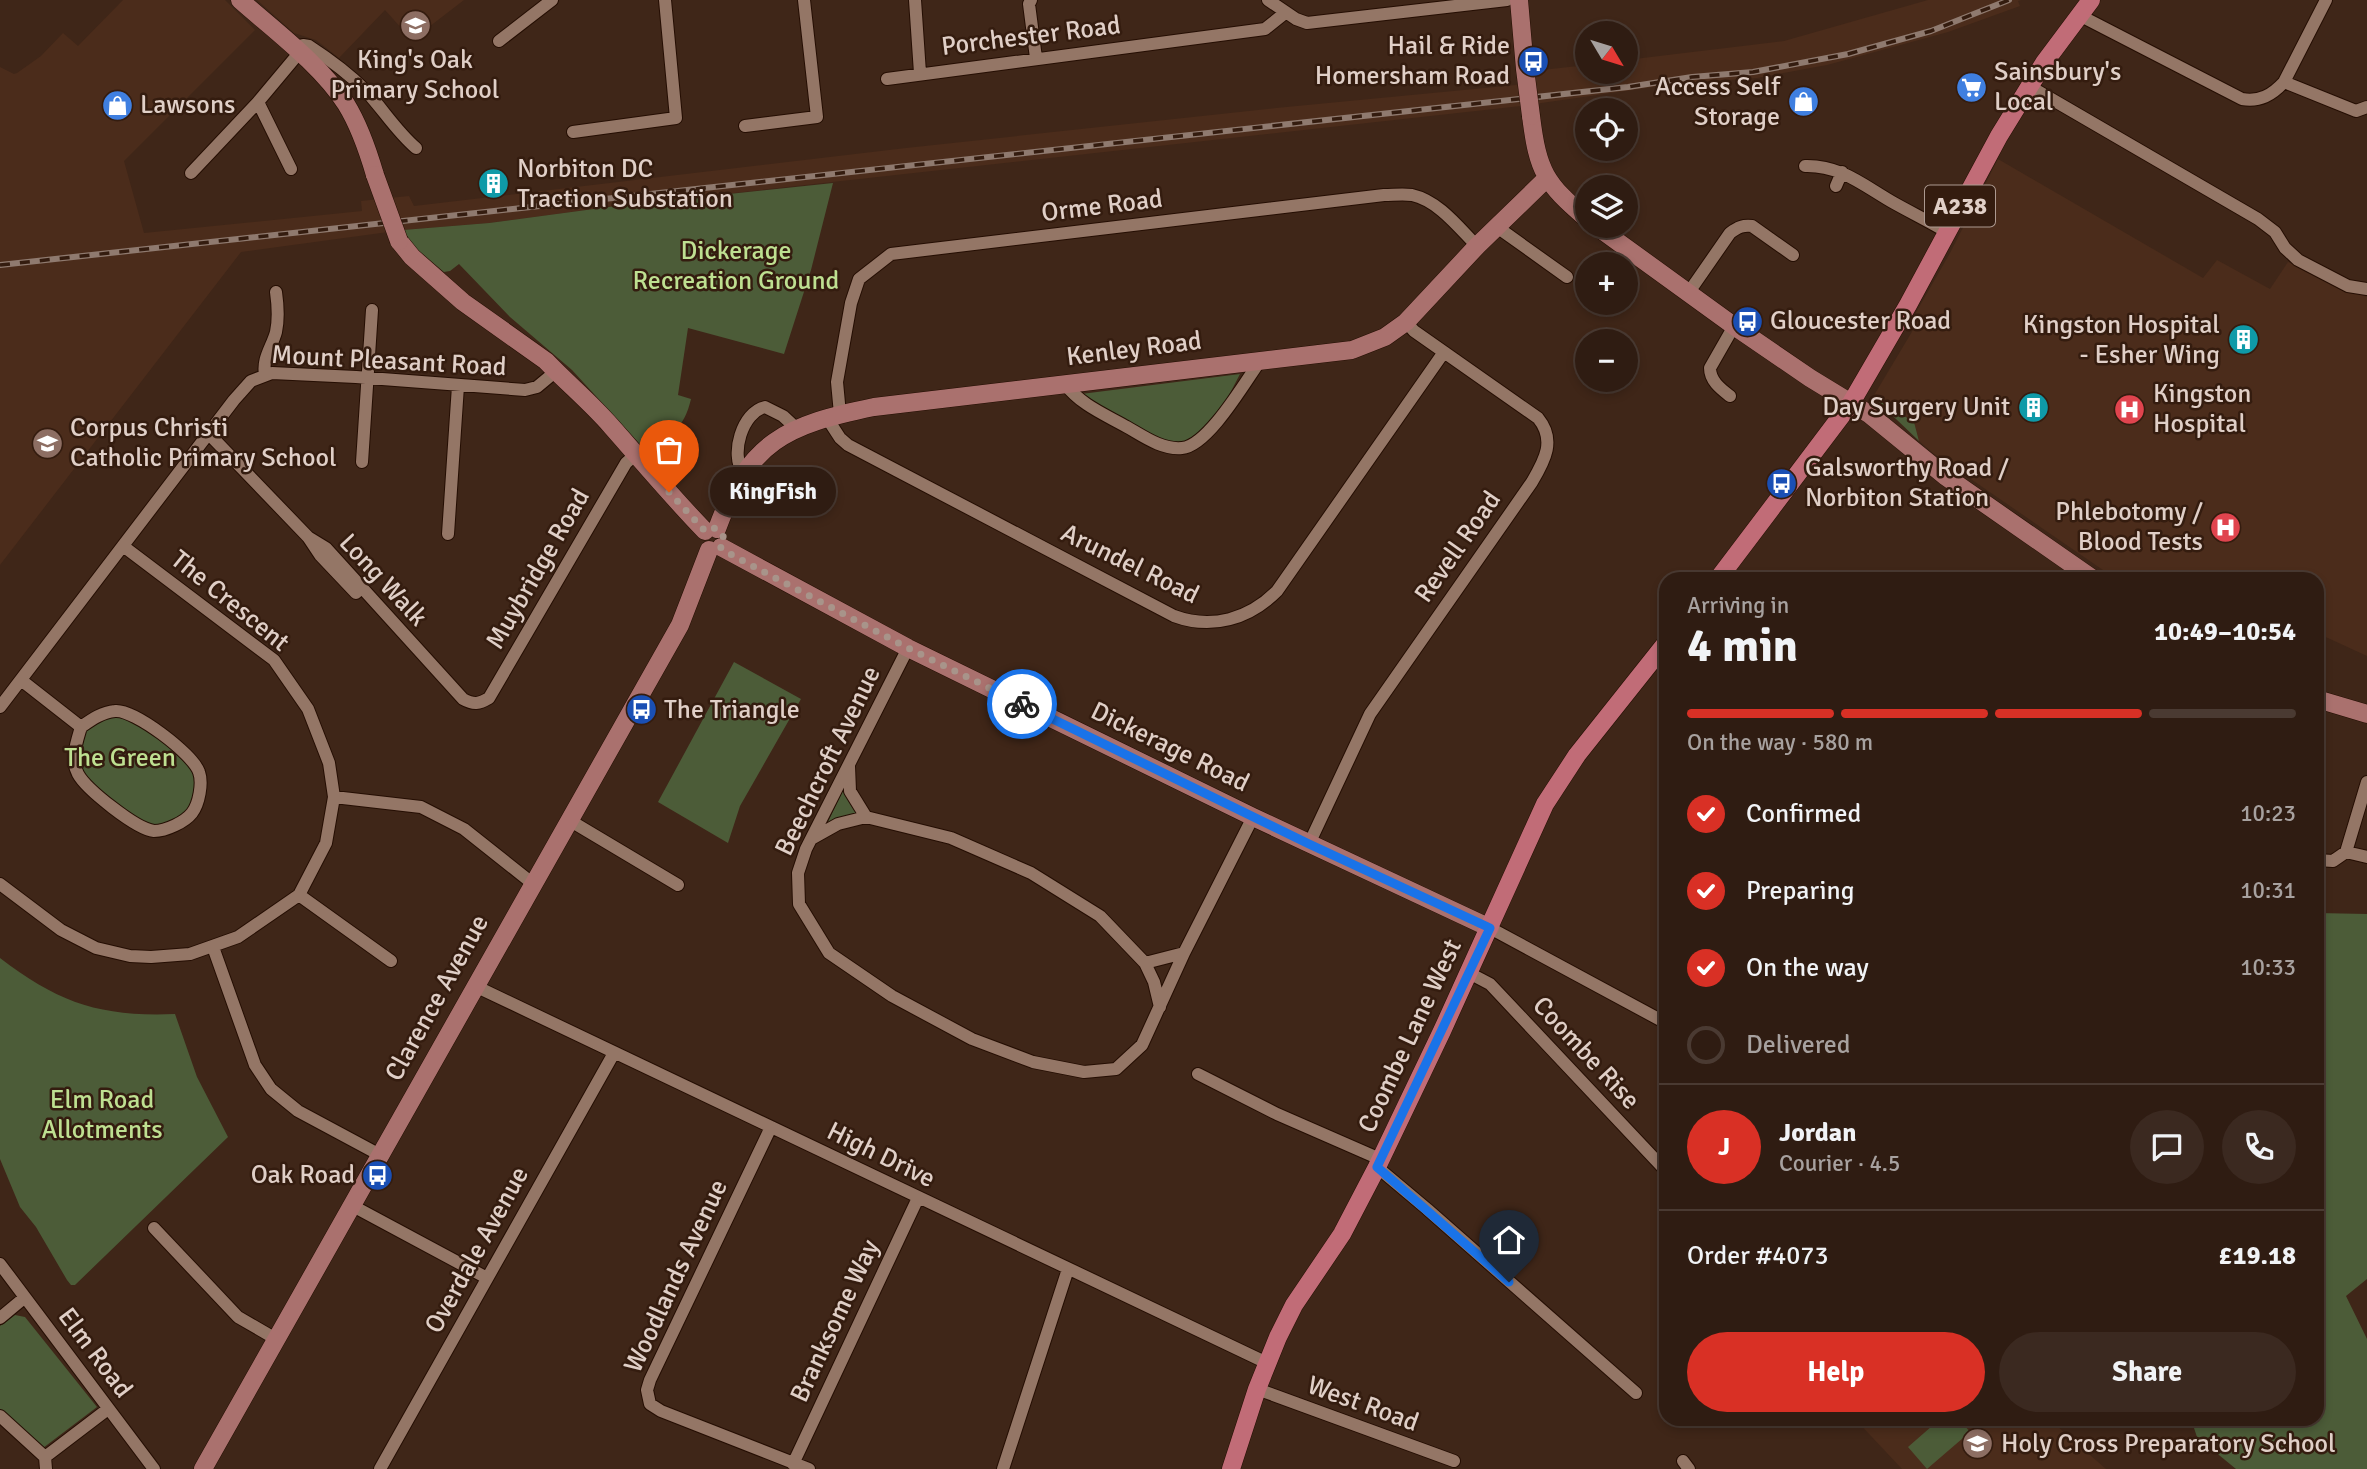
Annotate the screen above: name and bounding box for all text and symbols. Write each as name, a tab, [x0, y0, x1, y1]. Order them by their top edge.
school or university icon: King's Oak Primary School	[398, 8, 432, 42]
street label: Porchester Road	[940, 9, 1122, 63]
north arrow	[1575, 21, 1638, 84]
map controls	[1575, 21, 1638, 392]
place label: Hail & Ride Homersham Road	[1315, 30, 1510, 92]
place label: King's Oak Primary School	[331, 44, 499, 106]
bus stop icon: Hail & Ride Homersham Road	[1516, 44, 1550, 78]
place label: Sainsbury's Local	[1994, 56, 2121, 118]
supermarket icon: Sainsbury's Local	[1954, 70, 1988, 104]
place label: Access Self Storage	[1655, 71, 1781, 133]
shop icon: Access Self Storage	[1786, 85, 1820, 119]
shop icon: Lawsons	[100, 88, 134, 122]
place label: Lawsons	[140, 89, 235, 121]
button: locate	[1575, 98, 1638, 161]
place label: Norbiton DC Traction Substation	[517, 153, 733, 215]
building icon: Norbiton DC Traction Substation	[477, 167, 511, 201]
button: layers	[1575, 175, 1638, 238]
street label: Orme Road	[1040, 183, 1164, 229]
road number: A238	[1925, 186, 1995, 226]
park label: Dickerage Recreation Ground	[633, 235, 839, 297]
button: +	[1575, 252, 1638, 315]
bus stop icon: Gloucester Road	[1730, 304, 1764, 338]
place label: Gloucester Road	[1770, 305, 1951, 337]
place label: Kingston Hospital - Esher Wing	[2023, 309, 2220, 371]
building icon: Kingston Hospital - Esher Wing	[2226, 323, 2260, 357]
street label: Kenley Road	[1065, 325, 1203, 373]
button: −	[1575, 329, 1638, 392]
street label: Mount Pleasant Road	[271, 339, 507, 383]
place label: Kingston Hospital	[2153, 378, 2251, 440]
building icon: Day Surgery Unit	[2016, 390, 2050, 424]
place label: Day Surgery Unit	[1822, 391, 2010, 423]
hospital icon: Kingston Hospital	[2113, 392, 2147, 426]
place label: Corpus Christi Catholic Primary School	[70, 412, 337, 474]
pin	[639, 420, 699, 492]
school or university icon: Corpus Christi Catholic Primary School	[30, 426, 64, 460]
icon: bag	[650, 431, 688, 469]
place label: Galsworthy Road / Norbiton Station	[1805, 452, 2009, 514]
bus stop icon: Galsworthy Road / Norbiton Station	[1765, 466, 1799, 500]
callout: KingFish	[711, 468, 837, 516]
text: KingFish	[729, 477, 817, 506]
street label: Muybridge Road	[479, 483, 597, 655]
street label: Revell Road	[1408, 485, 1508, 609]
place label: Phlebotomy / Blood Tests	[2055, 496, 2203, 558]
hospital icon: Phlebotomy / Blood Tests	[2209, 510, 2243, 544]
street label: Arundel Road	[1056, 517, 1204, 611]
street label: Long Walk	[332, 527, 434, 633]
street label: The Crescent	[164, 543, 296, 659]
text: Arriving in	[1687, 591, 1789, 620]
text: 10:49–10:54	[2154, 616, 2296, 648]
text: 4 min	[1687, 618, 1798, 674]
street label: Beechcroft Avenue	[768, 661, 888, 861]
courier	[987, 669, 1057, 739]
icon: bike	[1003, 685, 1041, 723]
bus stop icon: The Triangle	[624, 693, 658, 727]
place label: The Triangle	[664, 694, 800, 726]
street label: Dickerage Road	[1086, 695, 1254, 799]
text: On the way · 580 m	[1687, 728, 1873, 757]
park label: The Green	[64, 742, 176, 774]
icon: check	[1687, 795, 1725, 833]
text: Confirmed	[1746, 798, 1861, 830]
text: 10:23	[2240, 799, 2296, 828]
icon: check	[1687, 872, 1725, 910]
text: Preparing	[1746, 875, 1854, 907]
text: 10:31	[2240, 876, 2296, 905]
street label: Clarence Avenue	[378, 909, 496, 1087]
street label: Coombe Lane West	[1351, 934, 1469, 1138]
icon: check	[1687, 949, 1725, 987]
text: On the way	[1746, 952, 1869, 984]
text: 10:33	[2240, 953, 2296, 982]
street label: Coombe Rise	[1526, 990, 1646, 1116]
text: Delivered	[1746, 1029, 1851, 1061]
park label: Elm Road Allotments	[41, 1084, 163, 1146]
button: chat	[2130, 1110, 2204, 1184]
button: phone	[2222, 1110, 2296, 1184]
street label: High Drive	[822, 1115, 940, 1195]
text: Jordan	[1779, 1117, 1856, 1149]
text: J	[1718, 1131, 1730, 1163]
text: Courier · 4.5	[1779, 1149, 1900, 1178]
bus stop icon: Oak Road	[361, 1158, 395, 1192]
place label: Oak Road	[251, 1159, 355, 1191]
street label: Overdale Avenue	[418, 1161, 536, 1339]
street label: Woodlands Avenue	[617, 1174, 735, 1378]
pin	[1479, 1210, 1539, 1282]
icon: home	[1490, 1221, 1528, 1259]
street label: Branksome Way	[783, 1235, 887, 1407]
text: Order #4073	[1687, 1240, 1828, 1272]
text: £19.18	[2218, 1240, 2296, 1272]
street label: Elm Road	[51, 1302, 139, 1404]
button: Help	[1687, 1332, 1985, 1412]
button: Share	[1999, 1332, 2296, 1412]
street label: West Road	[1303, 1369, 1423, 1439]
school or university icon: Holy Cross Preparatory School	[1961, 1427, 1995, 1461]
place label: Holy Cross Preparatory School	[2001, 1428, 2336, 1460]

